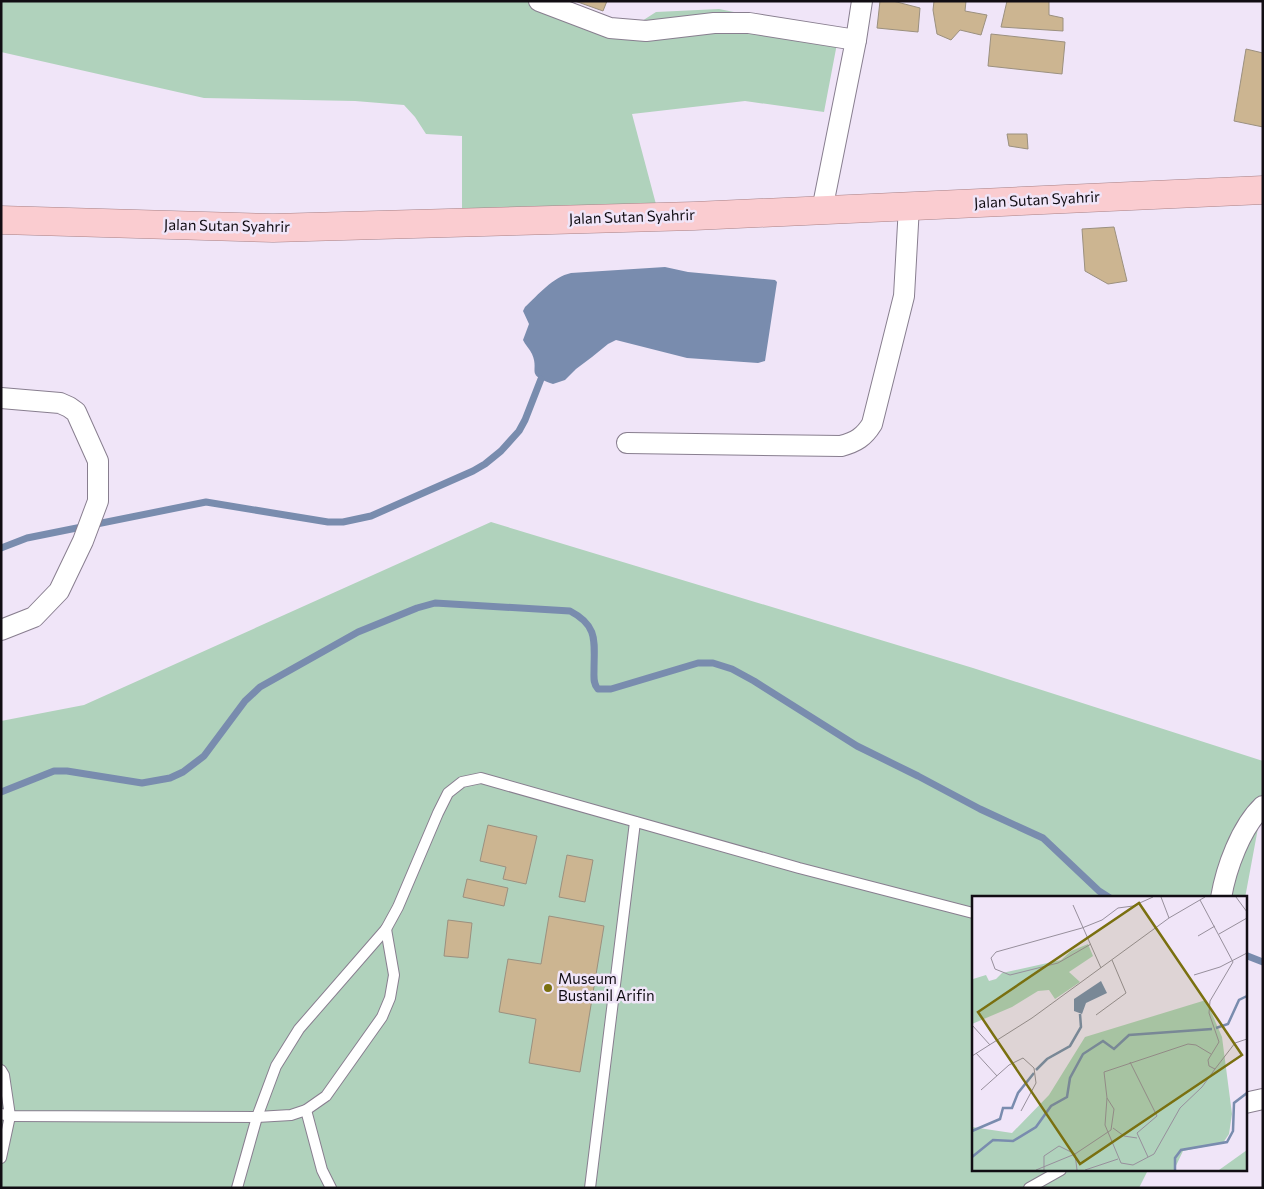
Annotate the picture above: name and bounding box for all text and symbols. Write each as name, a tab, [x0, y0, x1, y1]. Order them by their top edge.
street label: Jalan Sutan Syahrir	[973, 187, 1100, 211]
street label: Jalan Sutan Syahrir	[569, 205, 695, 227]
street label: Jalan Sutan Syahrir	[164, 215, 290, 235]
inset map	[972, 896, 1246, 1172]
place label: Museum Bustanil Arifin	[558, 969, 655, 1004]
marker: Museum Bustanil Arifin	[542, 982, 554, 994]

